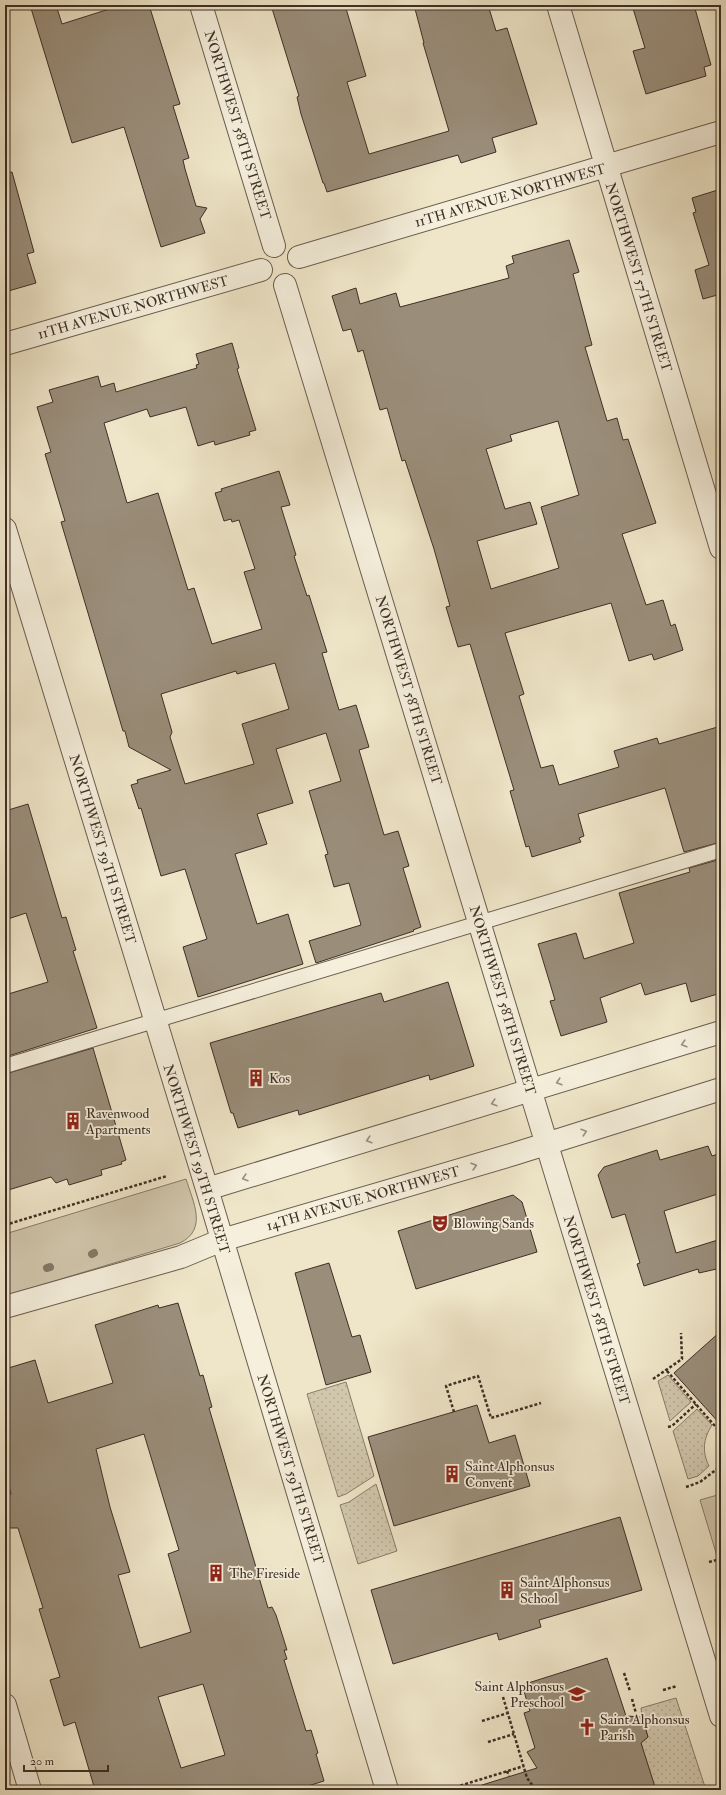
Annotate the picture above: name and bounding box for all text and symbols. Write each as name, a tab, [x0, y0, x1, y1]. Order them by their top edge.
street label: NORTHWEST 58TH STREET	[201, 28, 275, 222]
street label: 11TH AVENUE NORTHWEST	[413, 160, 608, 231]
street label: NORTHWEST 57TH STREET	[602, 181, 676, 374]
street label: 11TH AVENUE NORTHWEST	[36, 272, 231, 343]
street label: NORTHWEST 58TH STREET	[372, 593, 446, 787]
street label: NORTHWEST 59TH STREET	[66, 752, 140, 947]
street label: NORTHWEST 58TH STREET	[466, 903, 540, 1097]
one-way arrow	[680, 1039, 687, 1048]
street label: NORTHWEST 59TH STREET	[160, 1062, 234, 1257]
building icon: Kos	[246, 1068, 266, 1088]
place label: Kos	[269, 1070, 290, 1087]
one-way arrow	[556, 1077, 563, 1086]
one-way arrow	[490, 1098, 497, 1107]
place label: Ravenwood Apartments	[85, 1105, 151, 1139]
building icon: Ravenwood Apartments	[63, 1111, 83, 1131]
one-way arrow	[581, 1128, 588, 1137]
one-way arrow	[366, 1135, 373, 1144]
one-way arrow	[470, 1162, 477, 1171]
street label: 14TH AVENUE NORTHWEST	[264, 1163, 462, 1234]
one-way arrow	[242, 1173, 249, 1182]
theatre icon: Blowing Sands	[430, 1213, 450, 1233]
street label: NORTHWEST 58TH STREET	[560, 1213, 634, 1407]
place label: Blowing Sands	[453, 1215, 534, 1232]
street label: NORTHWEST 59TH STREET	[254, 1372, 328, 1567]
place label: Saint Alphonsus Convent	[465, 1458, 555, 1491]
building icon: Saint Alphonsus Convent	[442, 1464, 462, 1484]
building icon: The Fireside	[206, 1563, 226, 1583]
place label: The Fireside	[229, 1565, 300, 1582]
place label: Saint Alphonsus School	[520, 1574, 610, 1607]
building icon: Saint Alphonsus School	[497, 1580, 517, 1600]
place label: Saint Alphonsus Preschool	[474, 1678, 564, 1711]
school or university icon: Saint Alphonsus Preschool	[567, 1684, 587, 1704]
place label: Saint Alphonsus Parish	[600, 1711, 690, 1744]
church icon: Saint Alphonsus Parish	[577, 1717, 597, 1737]
scale bar	[24, 1747, 108, 1773]
text: 20 m	[30, 1754, 55, 1769]

